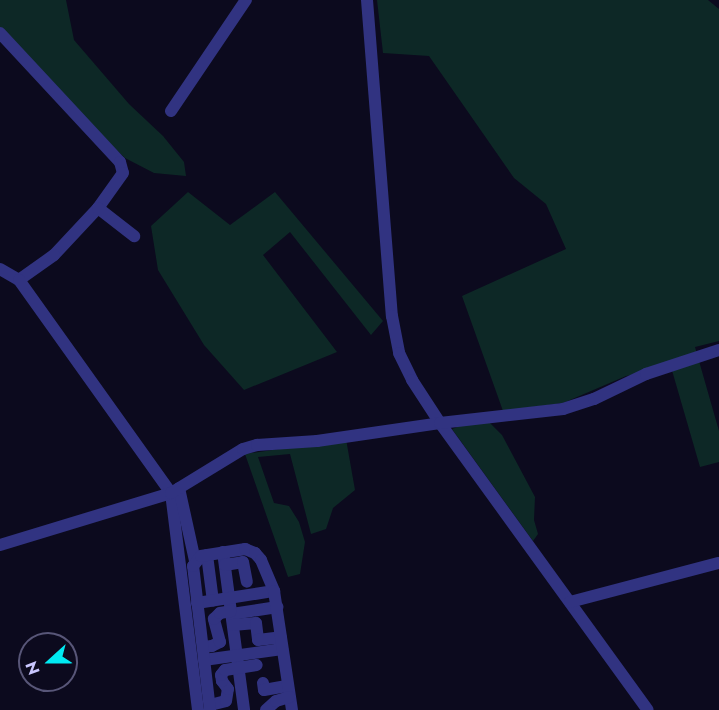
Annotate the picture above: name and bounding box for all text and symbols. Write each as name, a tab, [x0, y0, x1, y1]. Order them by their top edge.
north arrow	[18, 632, 78, 692]
text: N	[20, 658, 46, 678]

